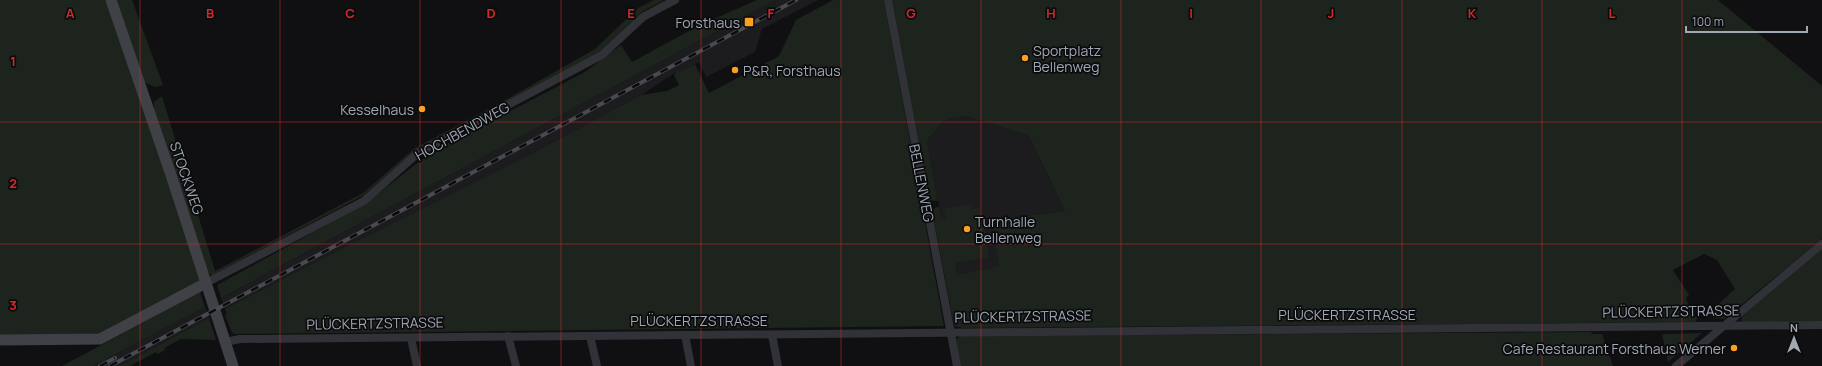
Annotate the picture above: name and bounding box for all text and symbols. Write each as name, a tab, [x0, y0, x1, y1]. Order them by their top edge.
text: A	[66, 4, 75, 22]
text: B	[206, 4, 214, 22]
text: C	[345, 4, 355, 22]
text: D	[486, 4, 496, 22]
text: E	[627, 4, 635, 22]
text: F	[768, 4, 775, 22]
text: G	[906, 4, 916, 22]
text: H	[1046, 4, 1056, 22]
text: I	[1189, 4, 1193, 22]
text: J	[1328, 4, 1334, 22]
text: K	[1468, 4, 1477, 22]
text: L	[1609, 4, 1616, 22]
scale bar	[1686, 8, 1807, 34]
place label: Forsthaus	[675, 13, 740, 32]
text: 100 m	[1692, 13, 1724, 30]
marker: Forsthaus	[743, 16, 755, 28]
place label: Sportplatz Bellenweg	[1033, 41, 1101, 76]
text: 1	[10, 52, 16, 70]
marker: Sportplatz Bellenweg	[1020, 53, 1030, 63]
place label: P&R, Forsthaus	[743, 61, 841, 80]
marker: P&R, Forsthaus	[730, 65, 740, 75]
street label: HOCHBENDWEG	[411, 97, 513, 165]
place label: Kesselhaus	[340, 100, 414, 119]
marker: Kesselhaus	[417, 104, 427, 114]
street label: STOCKWEG	[166, 139, 208, 217]
street label: BELLENWEG	[905, 142, 939, 224]
text: 2	[9, 174, 17, 192]
place label: Turnhalle Bellenweg	[975, 212, 1042, 247]
marker: Turnhalle Bellenweg	[962, 224, 972, 234]
text: 3	[9, 296, 17, 314]
street label: PLÜCKERTZSTRASSE	[1602, 300, 1740, 322]
street label: PLÜCKERTZSTRASSE	[954, 305, 1092, 327]
street label: PLÜCKERTZSTRASSE	[1278, 305, 1416, 324]
street label: PLÜCKERTZSTRASSE	[630, 311, 768, 330]
street label: PLÜCKERTZSTRASSE	[306, 312, 444, 334]
north arrow	[1774, 318, 1814, 358]
text: N	[1790, 320, 1798, 335]
place label: Cafe Restaurant Forsthaus Werner	[1503, 339, 1726, 358]
marker: Cafe Restaurant Forsthaus Werner	[1729, 343, 1739, 353]

